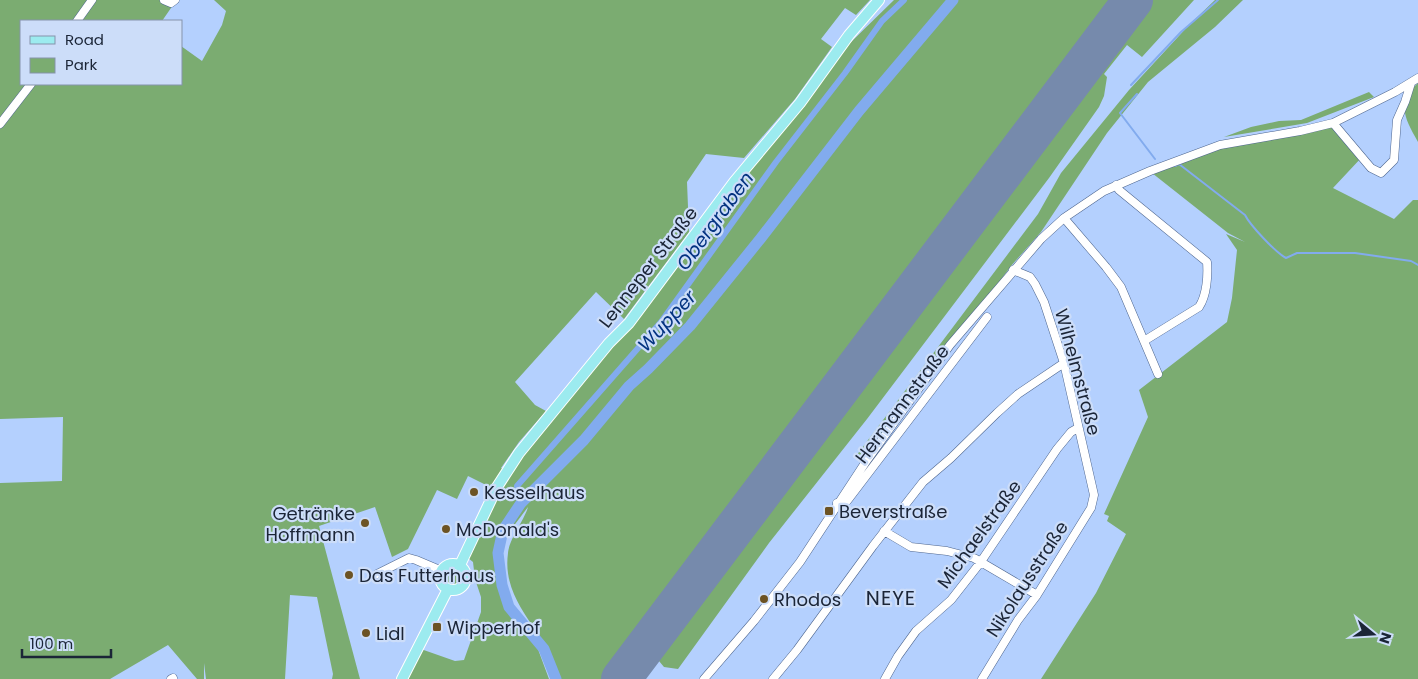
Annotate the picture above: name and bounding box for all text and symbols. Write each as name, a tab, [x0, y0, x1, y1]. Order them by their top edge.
legend	[20, 20, 182, 85]
text: Road	[65, 29, 104, 50]
text: Park	[65, 54, 97, 75]
water label: Obergraben	[670, 166, 760, 276]
street label: Lenneper Straße	[593, 201, 703, 333]
water label: Wupper	[631, 284, 703, 358]
street label: Wilhelmstraße	[1049, 306, 1107, 438]
street label: Hermannstraße	[849, 340, 955, 468]
street label: Michaelstraße	[931, 475, 1027, 593]
place label: Kesselhaus	[484, 480, 585, 505]
marker: Kesselhaus	[468, 486, 480, 498]
place label: Beverstraße	[839, 499, 947, 524]
place label: Getränke Hoffmann	[265, 501, 355, 547]
marker: Beverstraße	[823, 505, 835, 517]
street label: Nikolausstraße	[980, 516, 1074, 642]
marker: Getränke Hoffmann	[359, 517, 371, 529]
place label: McDonald's	[456, 517, 559, 542]
marker: McDonald's	[440, 523, 452, 535]
place label: Das Futterhaus	[359, 563, 494, 588]
marker: Das Futterhaus	[343, 569, 355, 581]
district label: NEYE	[866, 584, 916, 612]
place label: Rhodos	[774, 587, 841, 612]
marker: Rhodos	[758, 593, 770, 605]
north arrow	[1348, 609, 1398, 659]
place label: Wipperhof	[447, 615, 540, 640]
place label: Lidl	[376, 621, 405, 646]
marker: Wipperhof	[431, 621, 443, 633]
scale bar	[22, 626, 111, 658]
marker: Lidl	[360, 627, 372, 639]
text: N	[1374, 630, 1397, 646]
text: 100 m	[30, 633, 73, 654]

